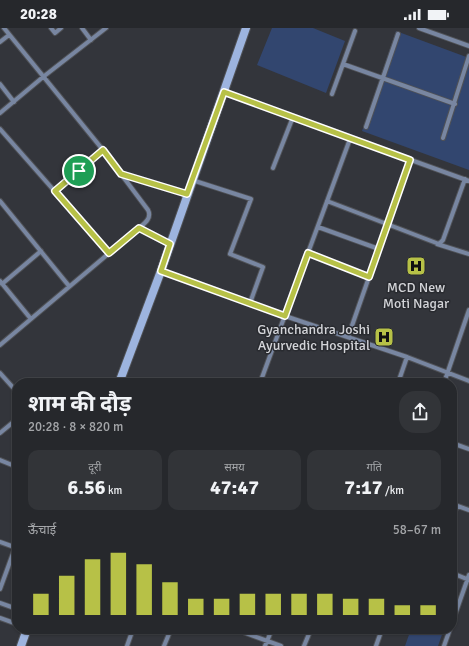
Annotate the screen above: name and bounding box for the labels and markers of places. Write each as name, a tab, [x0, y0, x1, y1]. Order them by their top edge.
pin	[62, 154, 96, 188]
hospital icon: MCD New Moti Nagar	[405, 255, 427, 277]
place label: MCD New Moti Nagar	[383, 279, 450, 312]
place label: Gyanchandra Joshi Ayurvedic Hospital	[257, 321, 370, 354]
hospital icon: Gyanchandra Joshi Ayurvedic Hospital	[373, 326, 395, 348]

